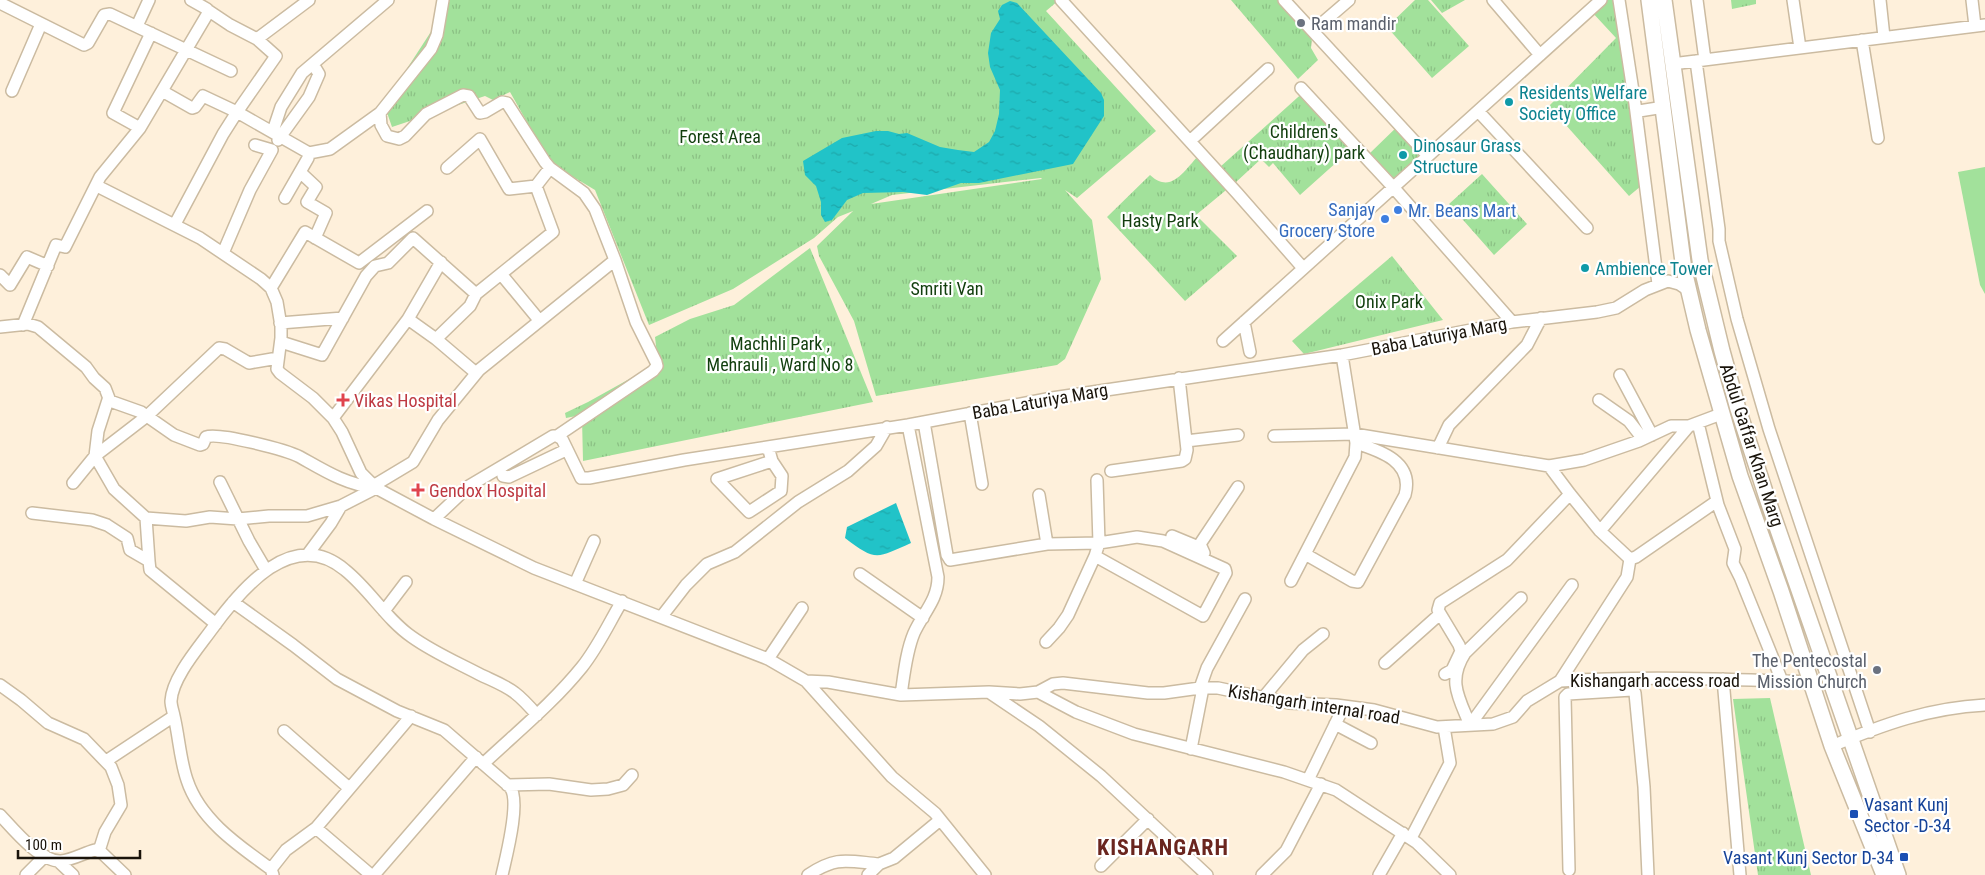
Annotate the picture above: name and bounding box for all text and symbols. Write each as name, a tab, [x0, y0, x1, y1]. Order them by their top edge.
place label: Ram mandir	[1311, 13, 1397, 34]
marker: Ram mandir	[1295, 17, 1307, 29]
place label: Residents Welfare Society Office	[1519, 82, 1647, 124]
marker: Residents Welfare Society Office	[1503, 96, 1515, 108]
park label: Children's (Chaudhary) park	[1243, 121, 1365, 164]
park label: Forest Area	[679, 126, 761, 147]
place label: Dinosaur Grass Structure	[1413, 135, 1521, 177]
marker: Dinosaur Grass Structure	[1397, 149, 1409, 161]
place label: Sanjay Grocery Store	[1279, 199, 1375, 241]
place label: Mr. Beans Mart	[1408, 200, 1516, 221]
marker: Mr. Beans Mart	[1392, 204, 1404, 216]
park label: Hasty Park	[1121, 210, 1199, 231]
marker: Sanjay Grocery Store	[1379, 213, 1391, 225]
place label: Ambience Tower	[1595, 258, 1713, 279]
marker: Ambience Tower	[1579, 262, 1591, 274]
park label: Smriti Van	[910, 278, 984, 299]
park label: Onix Park	[1355, 291, 1423, 312]
street label: Baba Laturiya Marg	[1370, 313, 1508, 359]
park label: Machhli Park , Mehrauli , Ward No 8	[707, 333, 853, 375]
street label: Abdul Gaffar Khan Marg	[1716, 361, 1788, 529]
street label: Baba Laturiya Marg	[971, 379, 1109, 423]
place label: Vikas Hospital	[354, 390, 457, 411]
marker: Vikas Hospital	[336, 393, 350, 407]
place label: Gendox Hospital	[429, 480, 546, 501]
marker: Gendox Hospital	[411, 483, 425, 497]
place label: The Pentecostal Mission Church	[1752, 650, 1867, 692]
marker: The Pentecostal Mission Church	[1871, 664, 1883, 676]
street label: Kishangarh access road	[1570, 670, 1740, 691]
street label: Kishangarh internal road	[1227, 680, 1401, 728]
place label: Vasant Kunj Sector -D-34	[1864, 794, 1951, 836]
marker: Vasant Kunj Sector -D-34	[1848, 808, 1860, 820]
scale bar	[18, 828, 140, 860]
district label: KISHANGARH	[1097, 835, 1229, 860]
text: 100 m	[25, 836, 62, 854]
place label: Vasant Kunj Sector D-34	[1723, 847, 1894, 868]
marker: Vasant Kunj Sector D-34	[1898, 851, 1910, 863]

